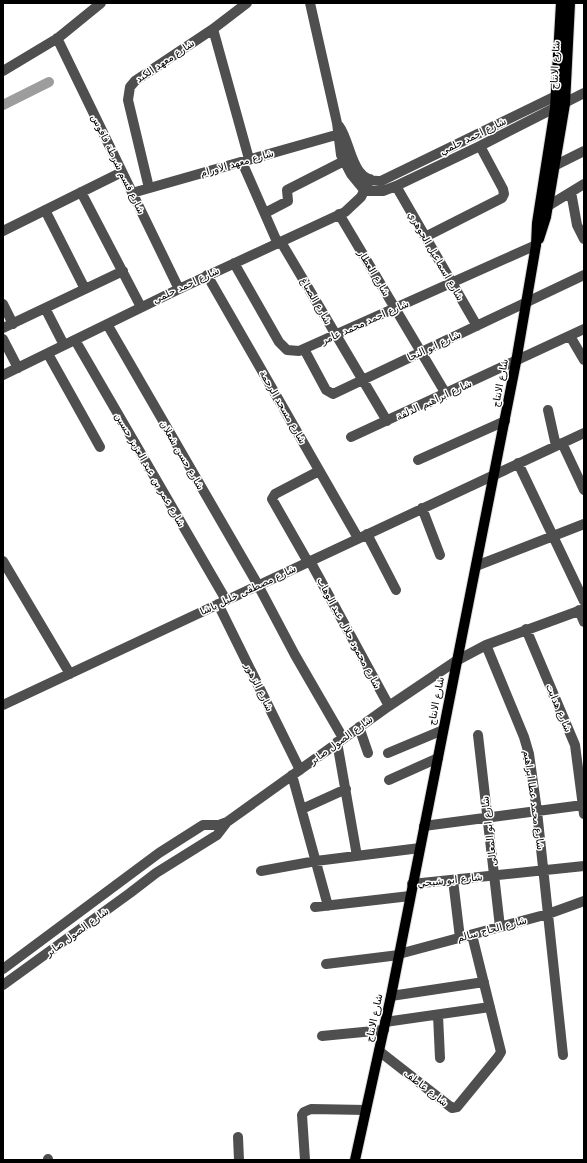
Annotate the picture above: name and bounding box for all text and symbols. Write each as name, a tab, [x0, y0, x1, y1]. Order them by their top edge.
street label: شارع معهد الكبد	[134, 37, 197, 85]
street label: شارع الانتاج	[548, 40, 563, 90]
street label: شارع قسم شرطة فاقوس	[88, 112, 147, 216]
street label: شارع احمد حلمي	[438, 115, 508, 158]
street label: شارع معهد الاورام	[199, 147, 275, 180]
street label: شارع اسماعيل الجوهري	[405, 209, 466, 303]
street label: شارع العطار	[354, 247, 392, 299]
street label: شارع احمد حلمي	[151, 265, 221, 306]
street label: شارع الصباغ	[297, 276, 334, 327]
street label: شارع احمد محمد عامر	[319, 298, 411, 348]
street label: شارع ابو النجا	[406, 329, 463, 364]
street label: شارع الانتاج	[490, 358, 511, 408]
street label: شارع مسجد الرحمة	[257, 368, 309, 446]
street label: شارع ابراهيم الدلفة	[395, 378, 474, 423]
street label: شارع عمر بن عبد العزيز حسين	[112, 411, 187, 530]
street label: شارع حسن شعلان	[157, 419, 206, 492]
street label: شارع مصطفى خليل باشا	[198, 563, 298, 618]
street label: شارع محمود جلال عبد الوهاب	[314, 575, 383, 691]
street label: شارع الزهور	[241, 660, 275, 713]
street label: شارع الانتاج	[426, 676, 447, 726]
street label: شارع هدايت	[543, 682, 574, 734]
street label: شارع الصول صابر	[306, 713, 375, 768]
street label: شارع محمد عطا ابراهيم	[521, 749, 546, 851]
street label: شارع ابو المعالى	[479, 795, 500, 866]
street label: شارع ابو شيحي	[417, 871, 483, 890]
street label: شارع الصول صابر	[42, 905, 111, 960]
street label: شارع الحاج سالم	[456, 914, 528, 945]
street label: شارع الانتاج	[364, 993, 385, 1043]
street label: شارع عاطف	[401, 1067, 450, 1109]

